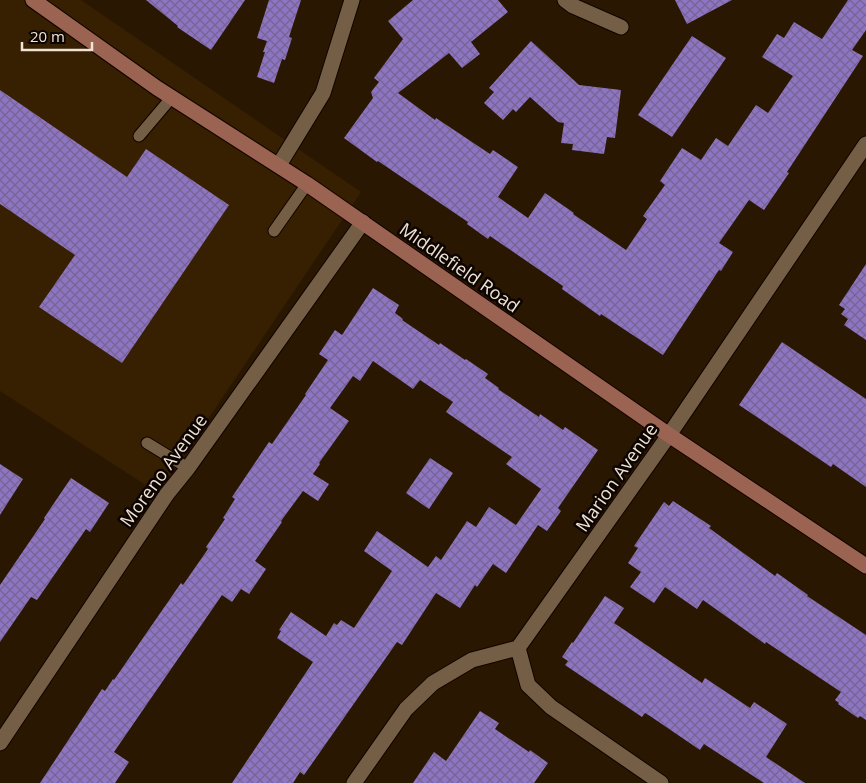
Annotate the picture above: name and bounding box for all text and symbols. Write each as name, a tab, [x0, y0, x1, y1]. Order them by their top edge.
scale bar	[22, 20, 92, 52]
text: 20 m	[30, 26, 65, 46]
street label: Middlefield Road	[395, 217, 525, 317]
street label: Moreno Avenue	[114, 409, 212, 531]
street label: Marion Avenue	[570, 418, 662, 536]

